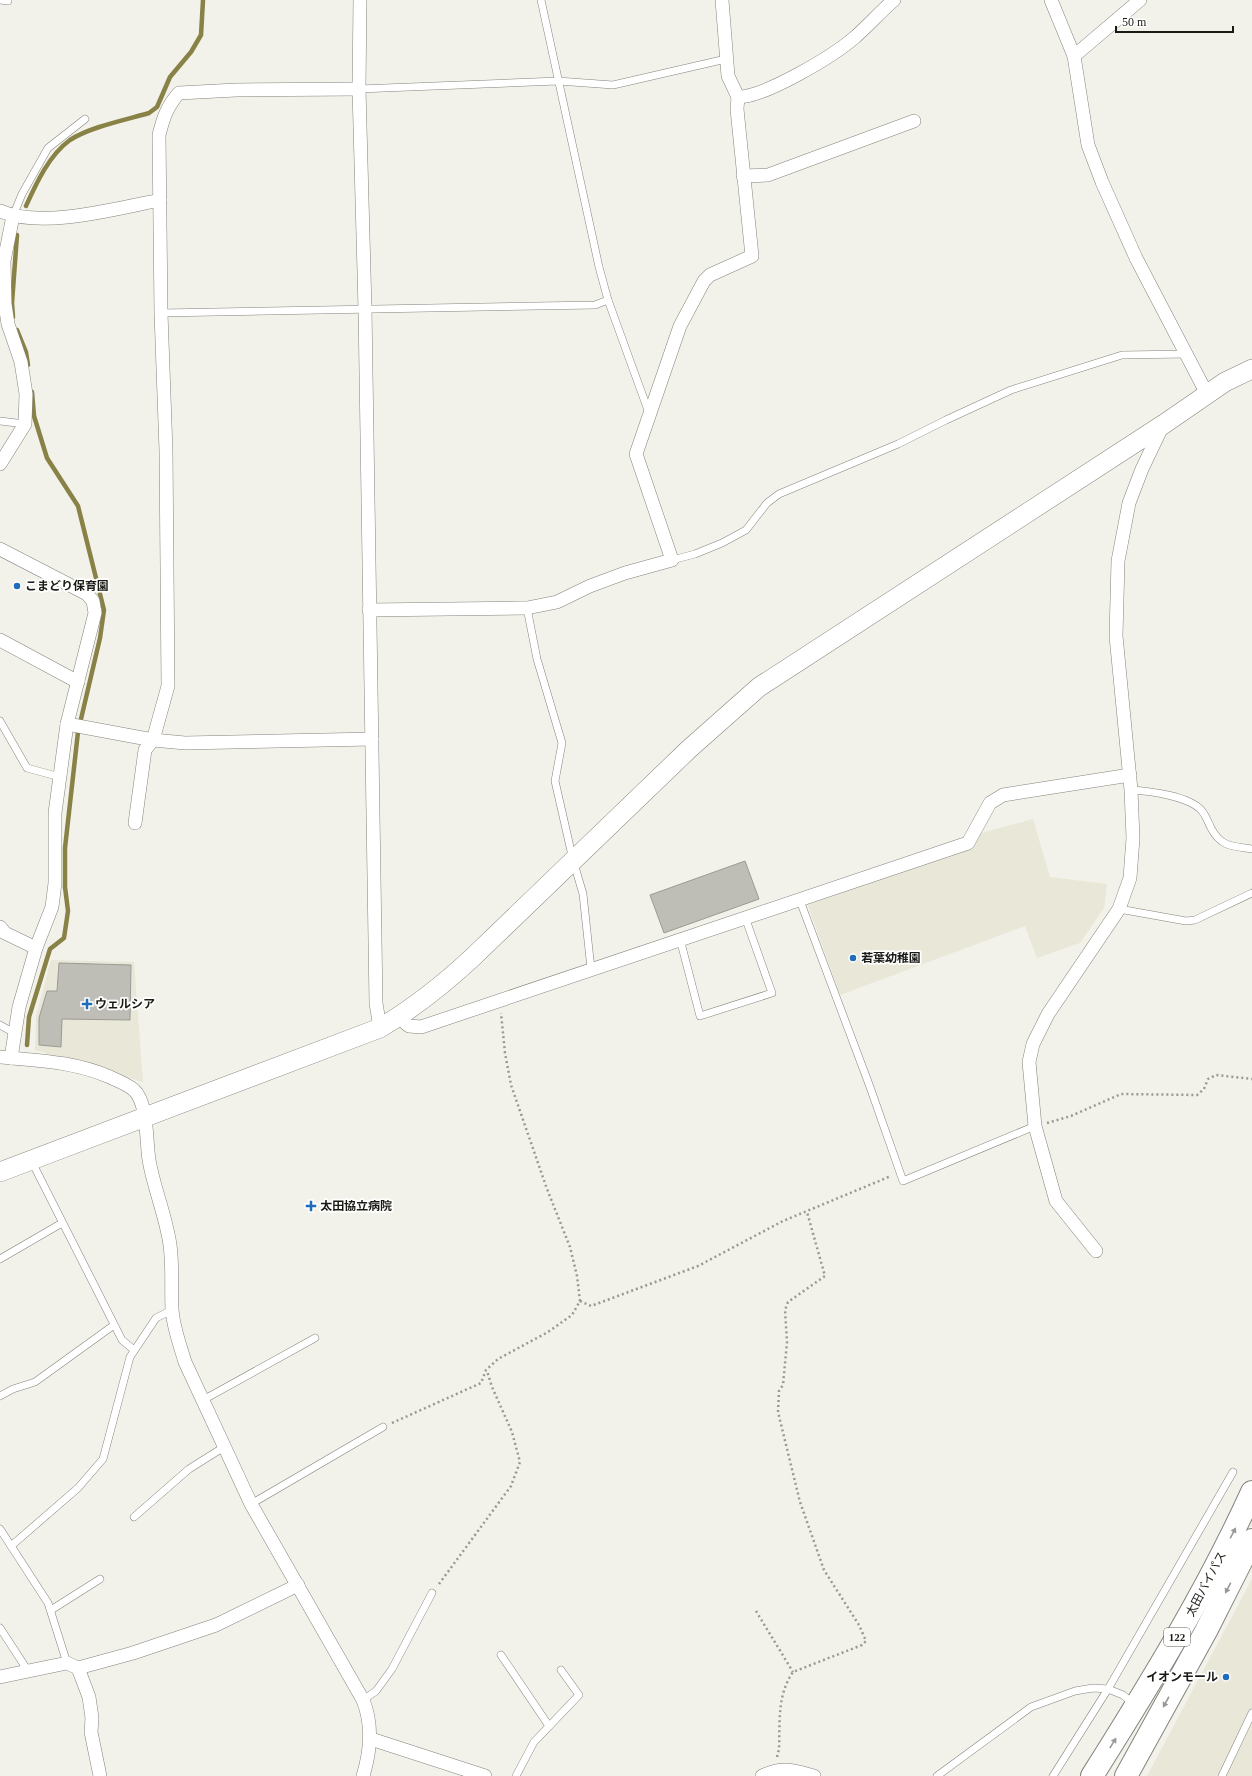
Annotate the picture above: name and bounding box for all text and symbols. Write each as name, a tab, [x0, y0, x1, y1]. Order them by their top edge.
scale bar	[1116, 8, 1233, 34]
text: 50 m	[1122, 15, 1147, 29]
place label: こまどり保育園	[25, 579, 109, 593]
marker: こまどり保育園	[12, 581, 22, 591]
place label: 若葉幼稚園	[861, 951, 921, 965]
marker: 若葉幼稚園	[848, 953, 858, 963]
place label: ウェルシア	[95, 997, 155, 1011]
marker: ウェルシア	[82, 999, 92, 1009]
place label: 太田協立病院	[320, 1199, 392, 1213]
marker: 太田協立病院	[305, 1200, 317, 1212]
one-way arrow	[1230, 1527, 1236, 1539]
street label: 太田バイパス	[1183, 1549, 1229, 1619]
one-way arrow	[1225, 1582, 1231, 1593]
road number: 122	[1164, 1628, 1190, 1646]
place label: イオンモール	[1146, 1670, 1218, 1684]
marker: イオンモール	[1221, 1672, 1231, 1682]
one-way arrow	[1163, 1696, 1170, 1708]
one-way arrow	[1109, 1738, 1117, 1748]

